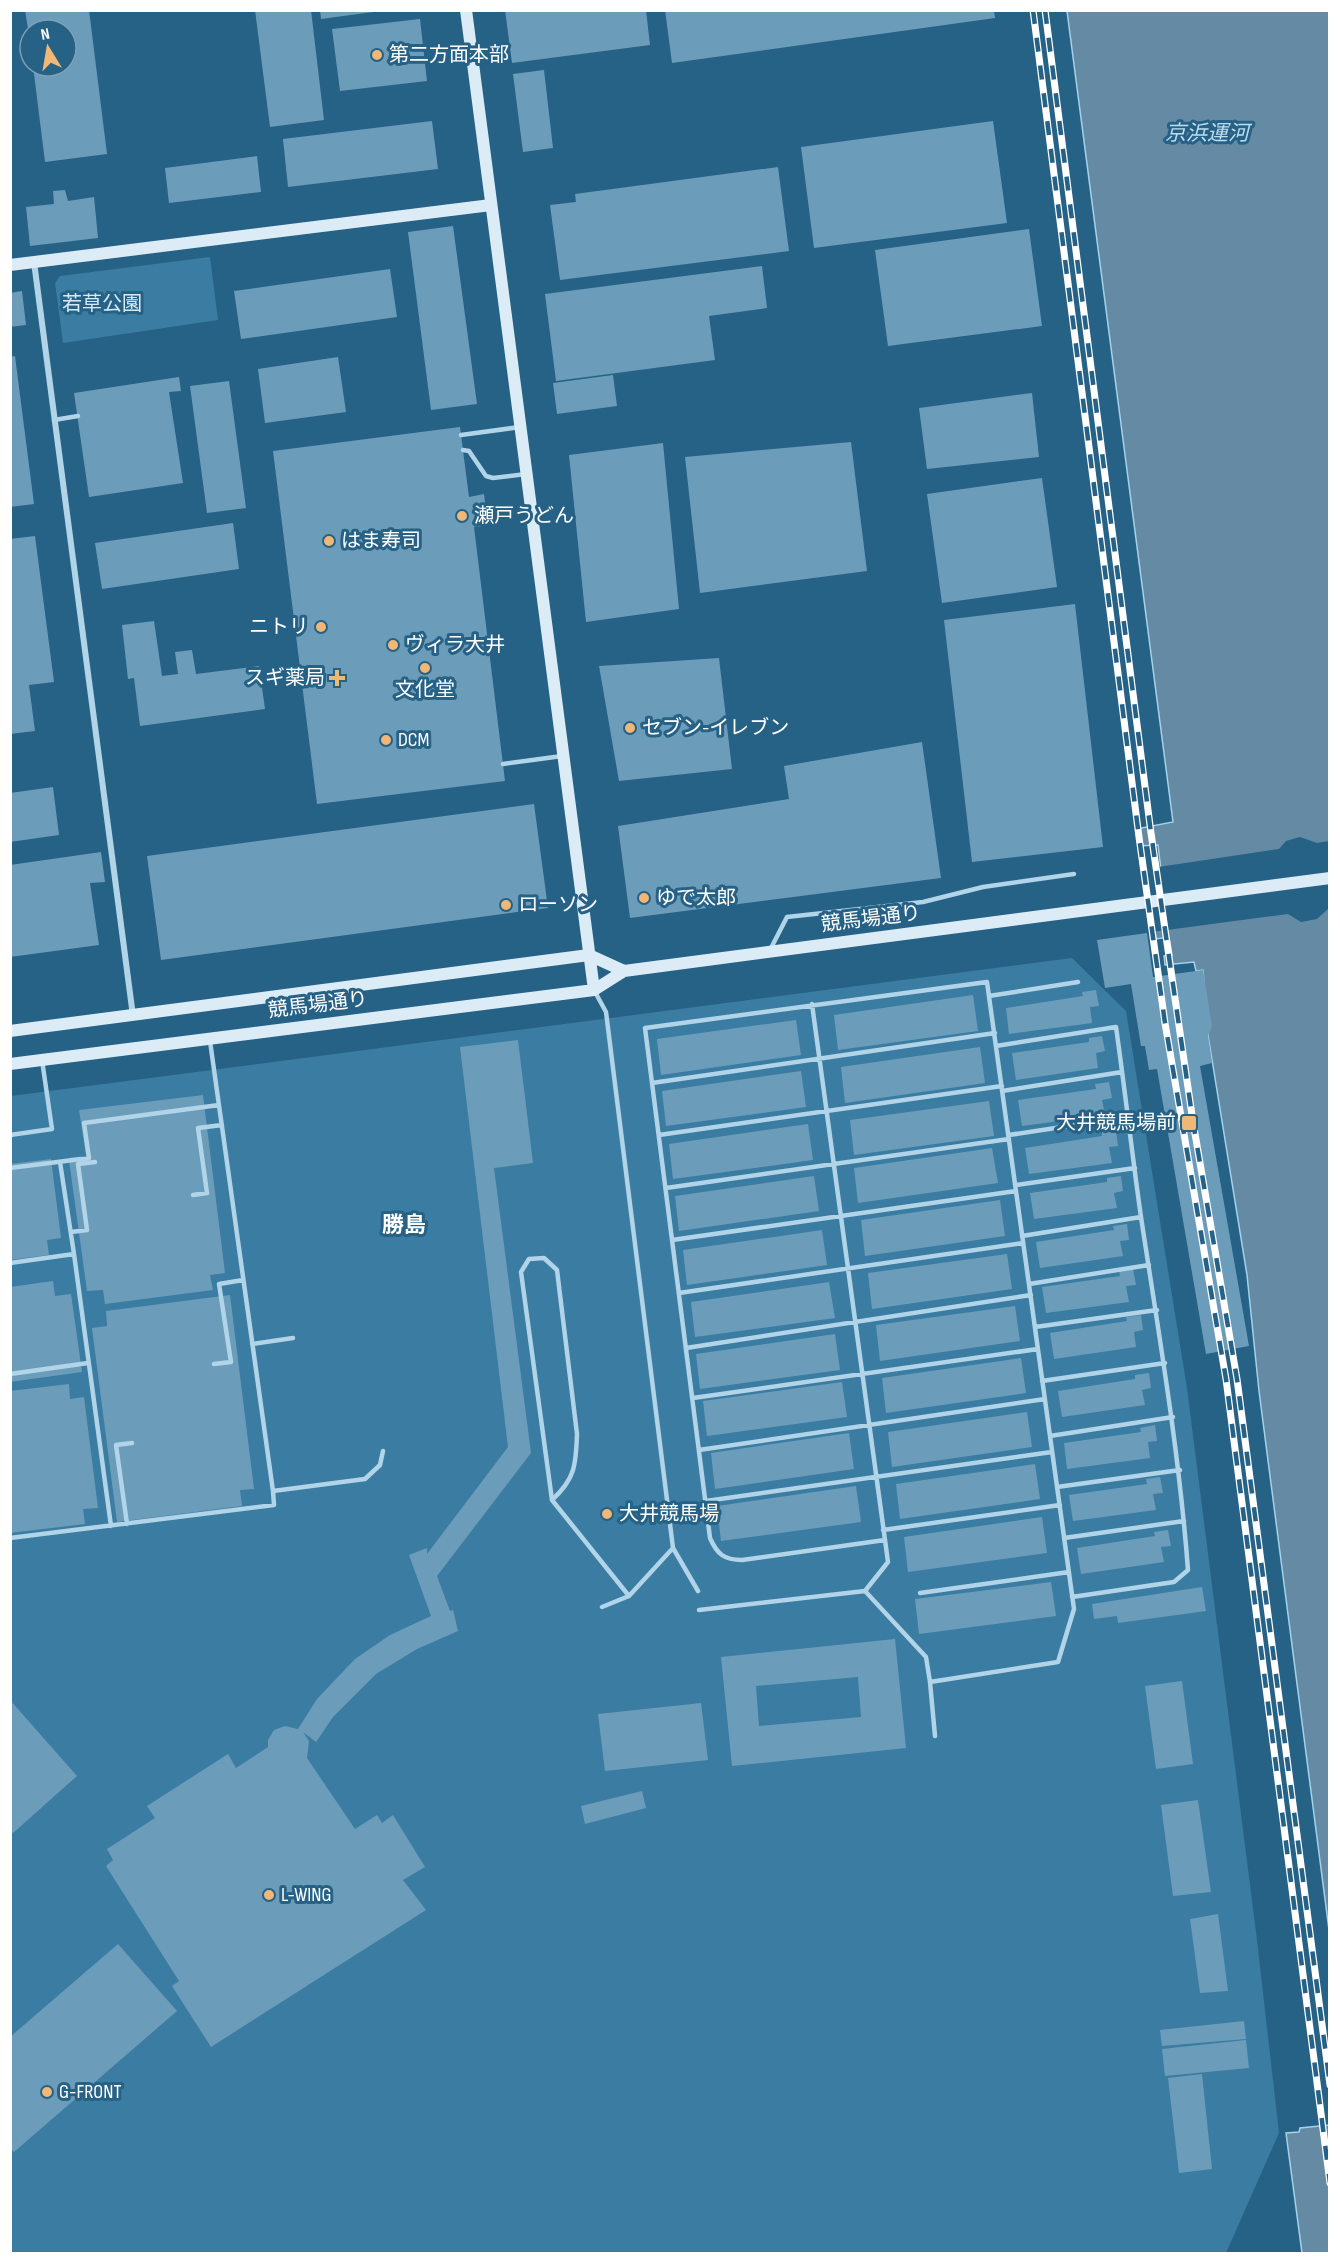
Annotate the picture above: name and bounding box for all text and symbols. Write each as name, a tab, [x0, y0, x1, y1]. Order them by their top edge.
north arrow	[18, 18, 78, 78]
text: N	[39, 25, 51, 45]
place label: 第二方面本部	[389, 43, 509, 67]
marker: 第二方面本部	[370, 48, 384, 62]
water label: 京浜運河	[1165, 121, 1253, 146]
park label: 若草公園	[62, 292, 142, 316]
place label: 瀬戸うどん	[474, 504, 574, 528]
marker: 瀬戸うどん	[455, 509, 469, 523]
place label: はま寿司	[341, 529, 421, 553]
marker: はま寿司	[322, 534, 336, 548]
place label: ニトリ	[249, 615, 309, 639]
marker: ニトリ	[314, 620, 328, 634]
place label: ヴィラ大井	[405, 633, 505, 657]
marker: ヴィラ大井	[386, 638, 400, 652]
marker: 文化堂	[418, 661, 432, 675]
place label: スギ薬局	[245, 666, 325, 690]
marker: スギ薬局	[330, 671, 344, 685]
place label: 文化堂	[395, 678, 455, 702]
place label: セブン-イレブン	[642, 716, 789, 740]
marker: セブン-イレブン	[623, 721, 637, 735]
place label: DCM	[398, 728, 429, 752]
marker: DCM	[379, 733, 393, 747]
place label: ゆで太郎	[656, 886, 736, 910]
marker: ゆで太郎	[637, 891, 651, 905]
place label: ローソン	[518, 893, 598, 917]
marker: ローソン	[499, 898, 513, 912]
street label: 競馬場通り	[820, 901, 922, 937]
street label: 競馬場通り	[267, 987, 369, 1023]
place label: 大井競馬場前	[1056, 1111, 1176, 1135]
marker: 大井競馬場前	[1180, 1114, 1198, 1132]
district label: 勝島	[382, 1212, 426, 1239]
place label: 大井競馬場	[619, 1502, 719, 1526]
marker: 大井競馬場	[600, 1507, 614, 1521]
place label: L-WING	[281, 1883, 332, 1907]
marker: L-WING	[262, 1888, 276, 1902]
place label: G-FRONT	[59, 2080, 122, 2104]
marker: G-FRONT	[40, 2085, 54, 2099]

